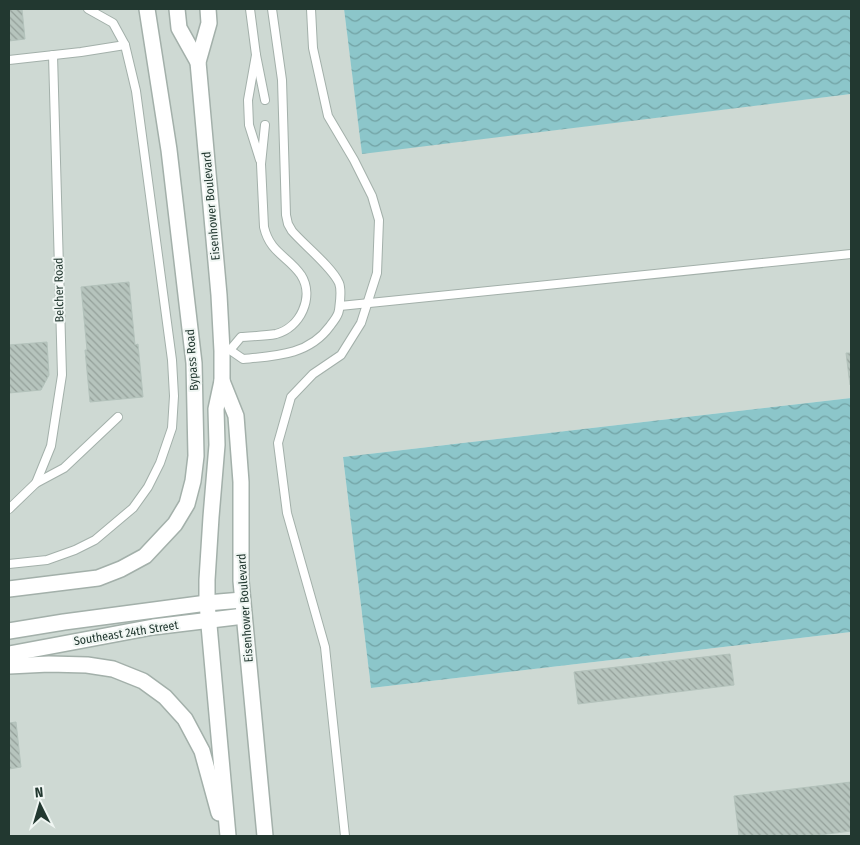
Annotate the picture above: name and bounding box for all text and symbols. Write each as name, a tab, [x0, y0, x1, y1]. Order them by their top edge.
street label: Eisenhower Boulevard	[199, 151, 223, 261]
street label: Belcher Road	[51, 257, 67, 323]
street label: Bypass Road	[183, 329, 201, 391]
street label: Eisenhower Boulevard	[234, 553, 256, 663]
street label: Southeast 24th Street	[73, 618, 179, 648]
north arrow	[15, 780, 65, 830]
text: N	[34, 784, 44, 801]

